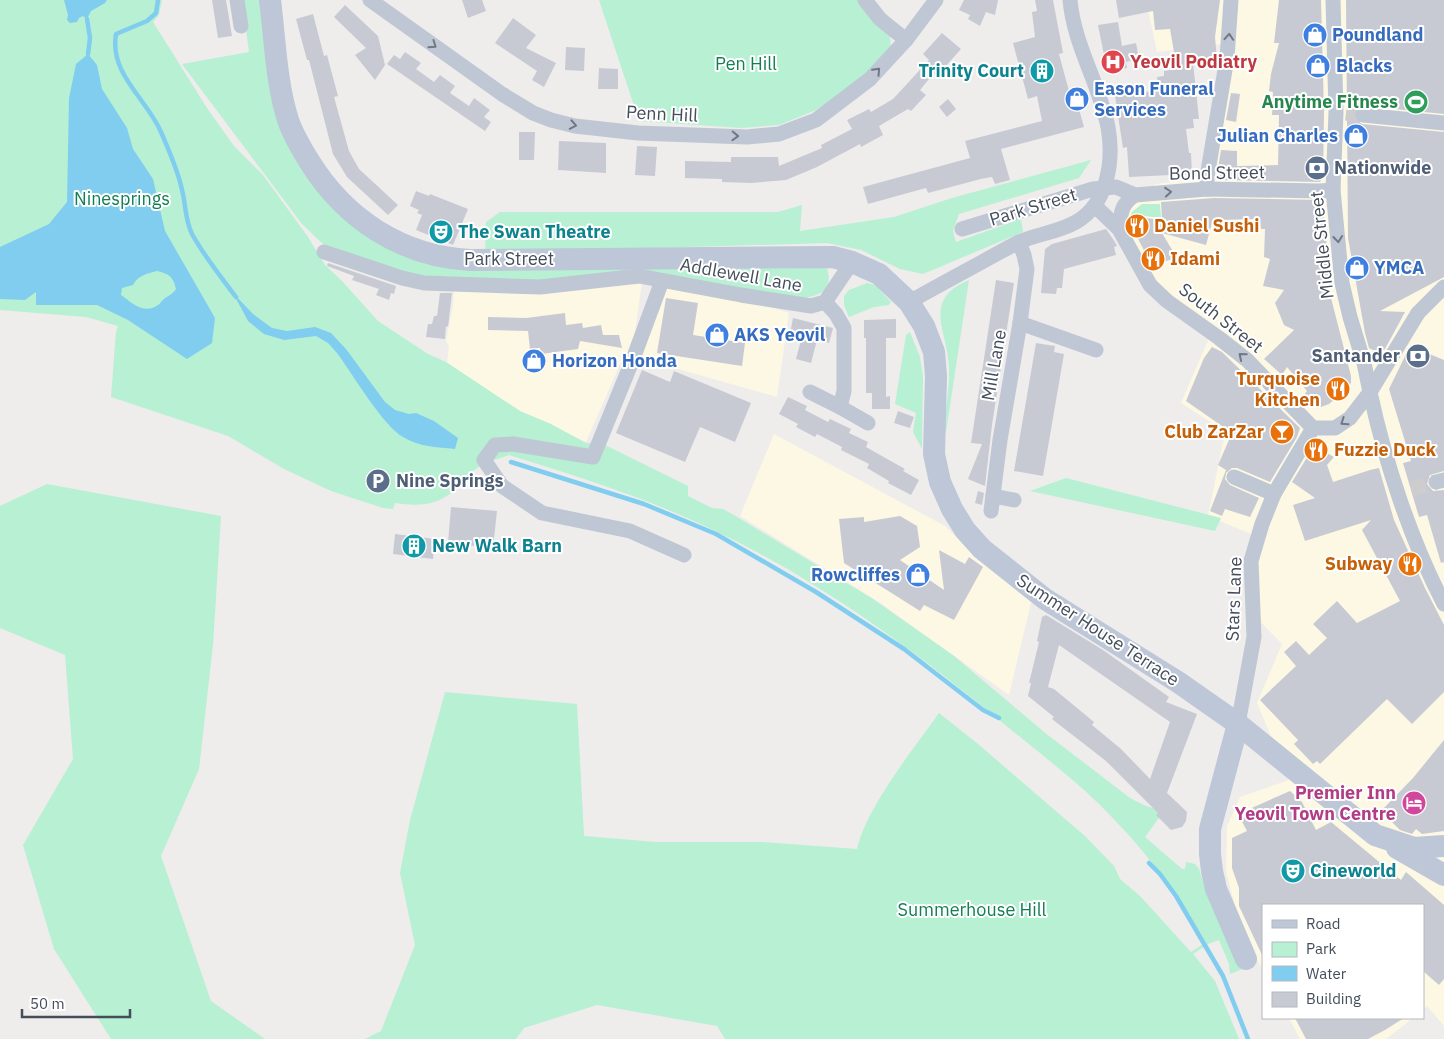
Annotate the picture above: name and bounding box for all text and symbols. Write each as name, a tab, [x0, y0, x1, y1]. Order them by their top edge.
shop icon: Poundland	[1302, 22, 1328, 48]
place label: Poundland	[1332, 23, 1423, 46]
one-way arrow	[1223, 33, 1234, 41]
one-way arrow	[427, 39, 437, 48]
hospital icon: Yeovil Podiatry	[1100, 49, 1126, 75]
place label: Yeovil Podiatry	[1130, 50, 1257, 73]
park label: Pen Hill	[715, 52, 777, 75]
shop icon: Blacks	[1305, 53, 1331, 79]
place label: Blacks	[1336, 54, 1392, 77]
building icon: Trinity Court	[1029, 58, 1055, 84]
place label: Trinity Court	[918, 59, 1024, 82]
one-way arrow	[871, 68, 880, 77]
place label: Eason Funeral Services	[1094, 77, 1214, 121]
shop icon: Eason Funeral Services	[1064, 86, 1090, 112]
sports icon: Anytime Fitness	[1403, 89, 1429, 115]
place label: Anytime Fitness	[1262, 90, 1398, 113]
street label: Penn Hill	[625, 100, 699, 127]
one-way arrow	[568, 120, 577, 130]
shop icon: Julian Charles	[1343, 123, 1369, 149]
place label: Julian Charles	[1217, 124, 1338, 147]
one-way arrow	[731, 131, 739, 142]
bank icon: Nationwide	[1304, 155, 1330, 181]
place label: Nationwide	[1334, 156, 1431, 179]
street label: Bond Street	[1169, 160, 1265, 185]
street label: Park Street	[986, 182, 1079, 231]
park label: Ninesprings	[74, 187, 170, 210]
one-way arrow	[1165, 187, 1173, 198]
street label: Middle Street	[1304, 190, 1339, 300]
restaurant icon: Daniel Sushi	[1124, 213, 1150, 239]
place label: Daniel Sushi	[1154, 214, 1259, 237]
theatre icon: The Swan Theatre	[428, 219, 454, 245]
place label: The Swan Theatre	[458, 220, 611, 243]
one-way arrow	[1332, 235, 1343, 243]
restaurant icon: Idami	[1140, 246, 1166, 272]
street label: Park Street	[464, 247, 554, 270]
place label: Idami	[1170, 247, 1220, 270]
street label: Addlewell Lane	[678, 252, 804, 297]
shop icon: YMCA	[1344, 255, 1370, 281]
place label: YMCA	[1374, 256, 1424, 279]
street label: South Street	[1174, 277, 1268, 358]
shop icon: AKS Yeovil	[704, 322, 730, 348]
place label: AKS Yeovil	[734, 323, 826, 346]
street label: Mill Lane	[976, 327, 1011, 402]
bank icon: Santander	[1405, 343, 1431, 369]
place label: Santander	[1312, 344, 1400, 367]
shop icon: Horizon Honda	[521, 348, 547, 374]
place label: Horizon Honda	[552, 349, 677, 372]
one-way arrow	[1238, 353, 1247, 362]
place label: Turquoise Kitchen	[1236, 367, 1320, 411]
restaurant icon: Turquoise Kitchen	[1325, 376, 1351, 402]
one-way arrow	[1340, 415, 1349, 425]
bar icon: Club ZarZar	[1269, 419, 1295, 445]
place label: Club ZarZar	[1164, 420, 1264, 443]
restaurant icon: Fuzzie Duck	[1303, 437, 1329, 463]
place label: Fuzzie Duck	[1334, 438, 1437, 461]
parking icon: Nine Springs	[365, 468, 391, 494]
place label: Nine Springs	[396, 469, 504, 492]
building icon: New Walk Barn	[401, 533, 427, 559]
place label: New Walk Barn	[432, 534, 562, 557]
restaurant icon: Subway	[1397, 551, 1423, 577]
place label: Subway	[1325, 552, 1392, 575]
street label: Stars Lane	[1221, 556, 1246, 642]
shop icon: Rowcliffes	[905, 562, 931, 588]
place label: Rowcliffes	[811, 563, 900, 586]
street label: Summer House Terrace	[1013, 568, 1184, 691]
place label: Premier Inn Yeovil Town Centre	[1235, 781, 1396, 825]
hotel icon: Premier Inn Yeovil Town Centre	[1401, 790, 1427, 816]
theatre icon: Cineworld	[1280, 858, 1306, 884]
place label: Cineworld	[1310, 859, 1396, 882]
park label: Summerhouse Hill	[898, 898, 1047, 921]
legend	[1262, 904, 1424, 1019]
text: Road	[1306, 914, 1341, 933]
text: Park	[1306, 939, 1336, 958]
text: Water	[1306, 964, 1347, 983]
scale bar	[22, 986, 130, 1018]
text: Building	[1306, 989, 1361, 1008]
text: 50 m	[30, 994, 65, 1013]

